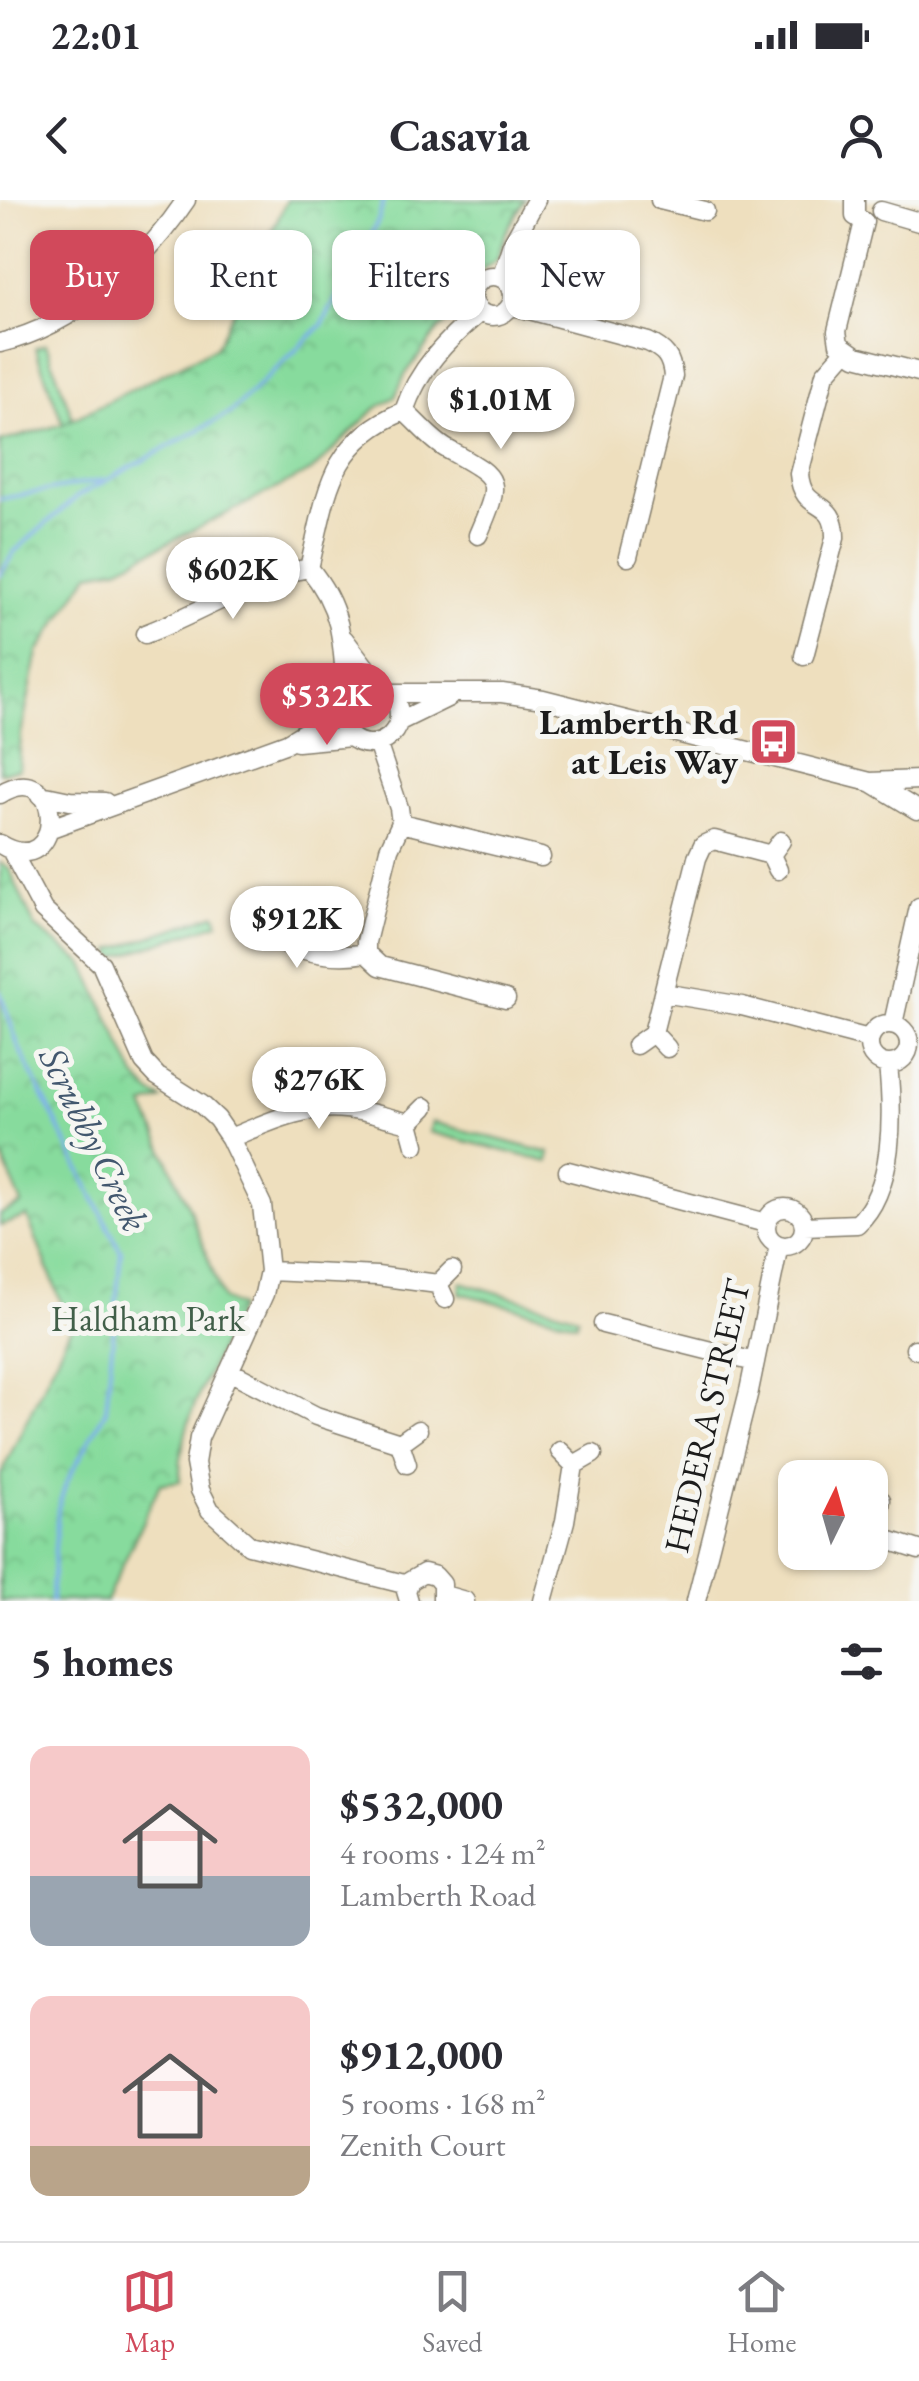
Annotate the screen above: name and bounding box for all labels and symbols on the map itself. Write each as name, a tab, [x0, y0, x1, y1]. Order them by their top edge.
pin: $1.01M	[420, 367, 582, 452]
pin: $602K	[163, 537, 303, 622]
pin: $532K	[257, 663, 397, 748]
place label: Lamberth Rd at Leis Way	[539, 699, 739, 784]
bus stop icon: Lamberth Rd at Leis Way	[747, 716, 799, 768]
pin: $912K	[227, 886, 367, 971]
water label: Scrubby Creek	[28, 1038, 160, 1239]
pin: $276K	[249, 1047, 389, 1132]
street label: HEDERA STREET	[653, 1274, 760, 1557]
park label: Haldham Park	[51, 1296, 246, 1341]
north arrow	[778, 1460, 888, 1570]

